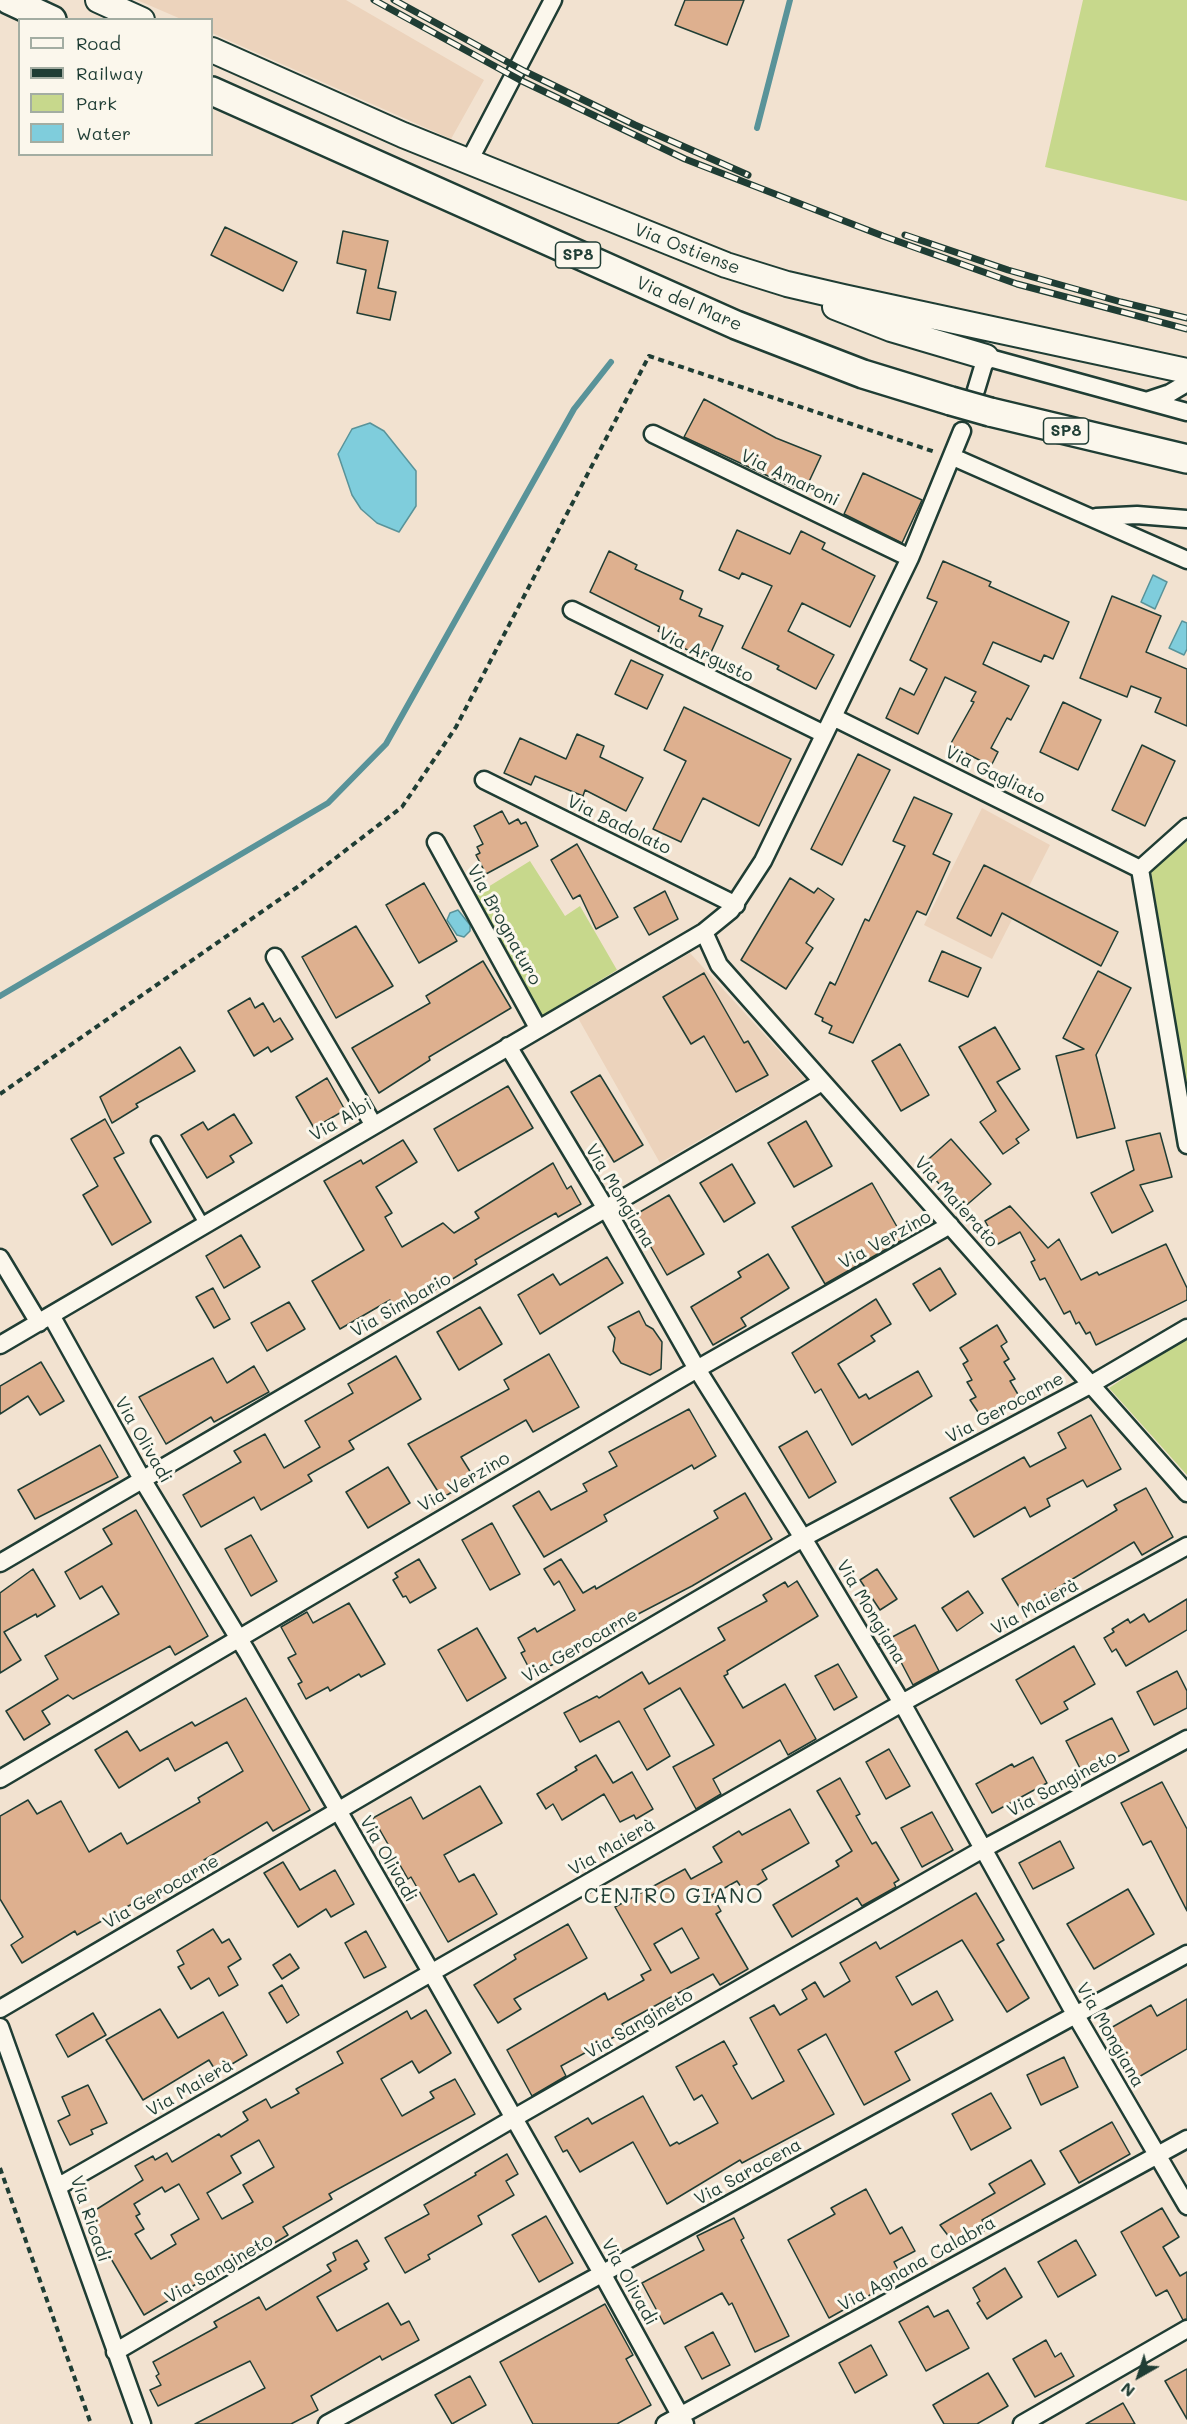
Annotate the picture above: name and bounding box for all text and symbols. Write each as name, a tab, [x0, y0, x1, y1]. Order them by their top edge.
legend	[18, 18, 213, 156]
text: Road	[76, 31, 121, 55]
text: Railway	[76, 61, 143, 85]
text: Park	[76, 91, 117, 115]
text: Water	[76, 121, 131, 145]
street label: Via Ostiense	[631, 219, 743, 279]
road number: SP8	[556, 242, 600, 268]
street label: Via del Mare	[633, 272, 745, 336]
road number: SP8	[1044, 418, 1088, 444]
street label: Via Amaroni	[737, 445, 843, 511]
street label: Via Argusto	[655, 623, 757, 687]
street label: Via Gagliato	[941, 741, 1049, 809]
street label: Via Badolato	[564, 791, 674, 859]
street label: Via Brognaturo	[462, 861, 546, 989]
street label: Via Albi	[306, 1094, 376, 1146]
street label: Via Mongiana	[581, 1140, 659, 1252]
street label: Via Maierato	[909, 1152, 1003, 1252]
street label: Via Verzino	[835, 1206, 935, 1274]
street label: Via Simbario	[347, 1268, 455, 1342]
street label: Via Gerocarne	[942, 1368, 1068, 1448]
street label: Via Olivadi	[110, 1393, 176, 1487]
street label: Via Verzino	[414, 1447, 514, 1517]
street label: Via Mongiana	[832, 1556, 910, 1668]
street label: Via Maierà	[988, 1574, 1082, 1640]
street label: Via Gerocarne	[518, 1604, 642, 1688]
street label: Via Sangineto	[1003, 1746, 1121, 1822]
street label: Via Olivadi	[355, 1812, 421, 1906]
street label: Via Maierà	[565, 1814, 659, 1880]
street label: Via Gerocarne	[99, 1850, 223, 1934]
district label: CENTRO GIANO	[584, 1884, 764, 1910]
street label: Via Mongiana	[1071, 1979, 1149, 2091]
street label: Via Sangineto	[581, 1984, 697, 2064]
street label: Via Maierà	[143, 2055, 237, 2121]
street label: Via Saracena	[691, 2134, 805, 2210]
street label: Via Ricadi	[65, 2173, 115, 2265]
street label: Via Agnana Calabra	[835, 2212, 999, 2316]
street label: Via Sangineto	[161, 2229, 277, 2309]
street label: Via Olivadi	[596, 2235, 662, 2329]
north arrow	[1109, 2346, 1169, 2406]
text: N	[1116, 2378, 1139, 2402]

